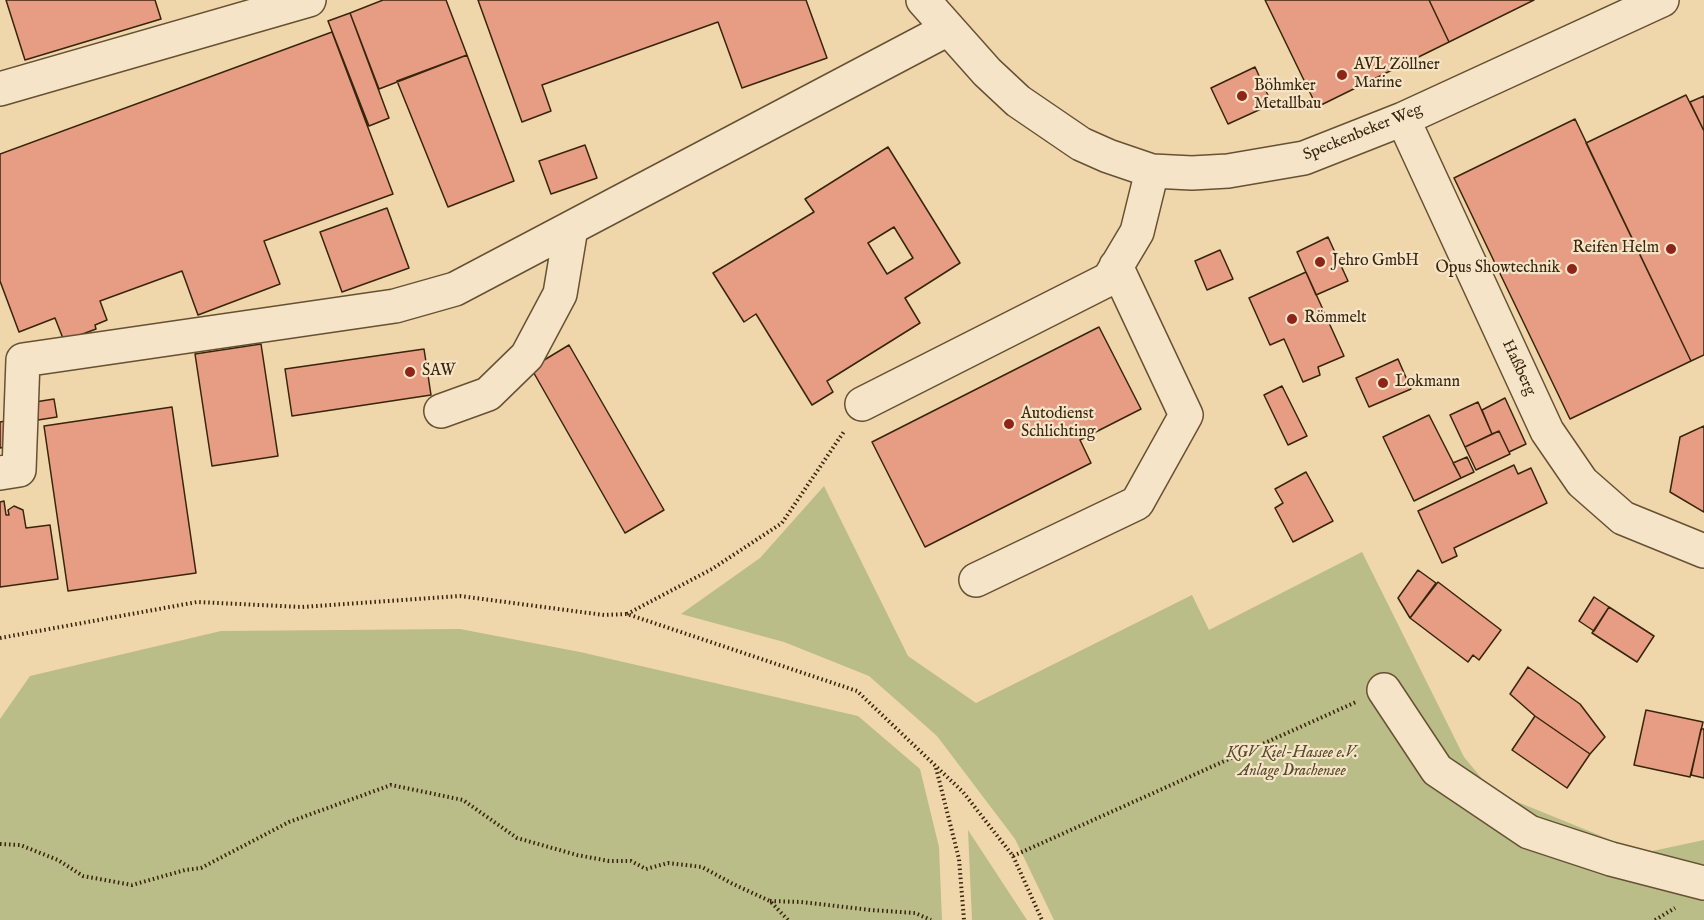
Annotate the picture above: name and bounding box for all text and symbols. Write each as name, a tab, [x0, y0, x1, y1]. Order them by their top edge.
place label: AVL Zöllner Marine	[1354, 56, 1440, 94]
marker: AVL Zöllner Marine	[1335, 68, 1349, 82]
place label: Böhmker Metallbau	[1254, 77, 1321, 115]
marker: Böhmker Metallbau	[1235, 89, 1249, 103]
street label: Speckenbeker Weg	[1301, 100, 1425, 166]
place label: Reifen Helm	[1573, 239, 1659, 259]
marker: Reifen Helm	[1664, 242, 1678, 256]
place label: Jehro GmbH	[1332, 252, 1419, 272]
marker: Jehro GmbH	[1313, 255, 1327, 269]
place label: Opus Showtechnik	[1436, 259, 1560, 279]
marker: Opus Showtechnik	[1565, 262, 1579, 276]
place label: Römmelt	[1304, 309, 1367, 329]
marker: Römmelt	[1285, 312, 1299, 326]
street label: Haßberg	[1497, 337, 1539, 399]
place label: SAW	[422, 362, 456, 382]
marker: SAW	[403, 365, 417, 379]
place label: Lokmann	[1395, 373, 1460, 393]
marker: Lokmann	[1376, 376, 1390, 390]
place label: Autodienst Schlichting	[1021, 405, 1096, 443]
marker: Autodienst Schlichting	[1002, 417, 1016, 431]
park label: KGV Kiel-Hassee e.V. Anlage Drachensee	[1226, 744, 1358, 782]

